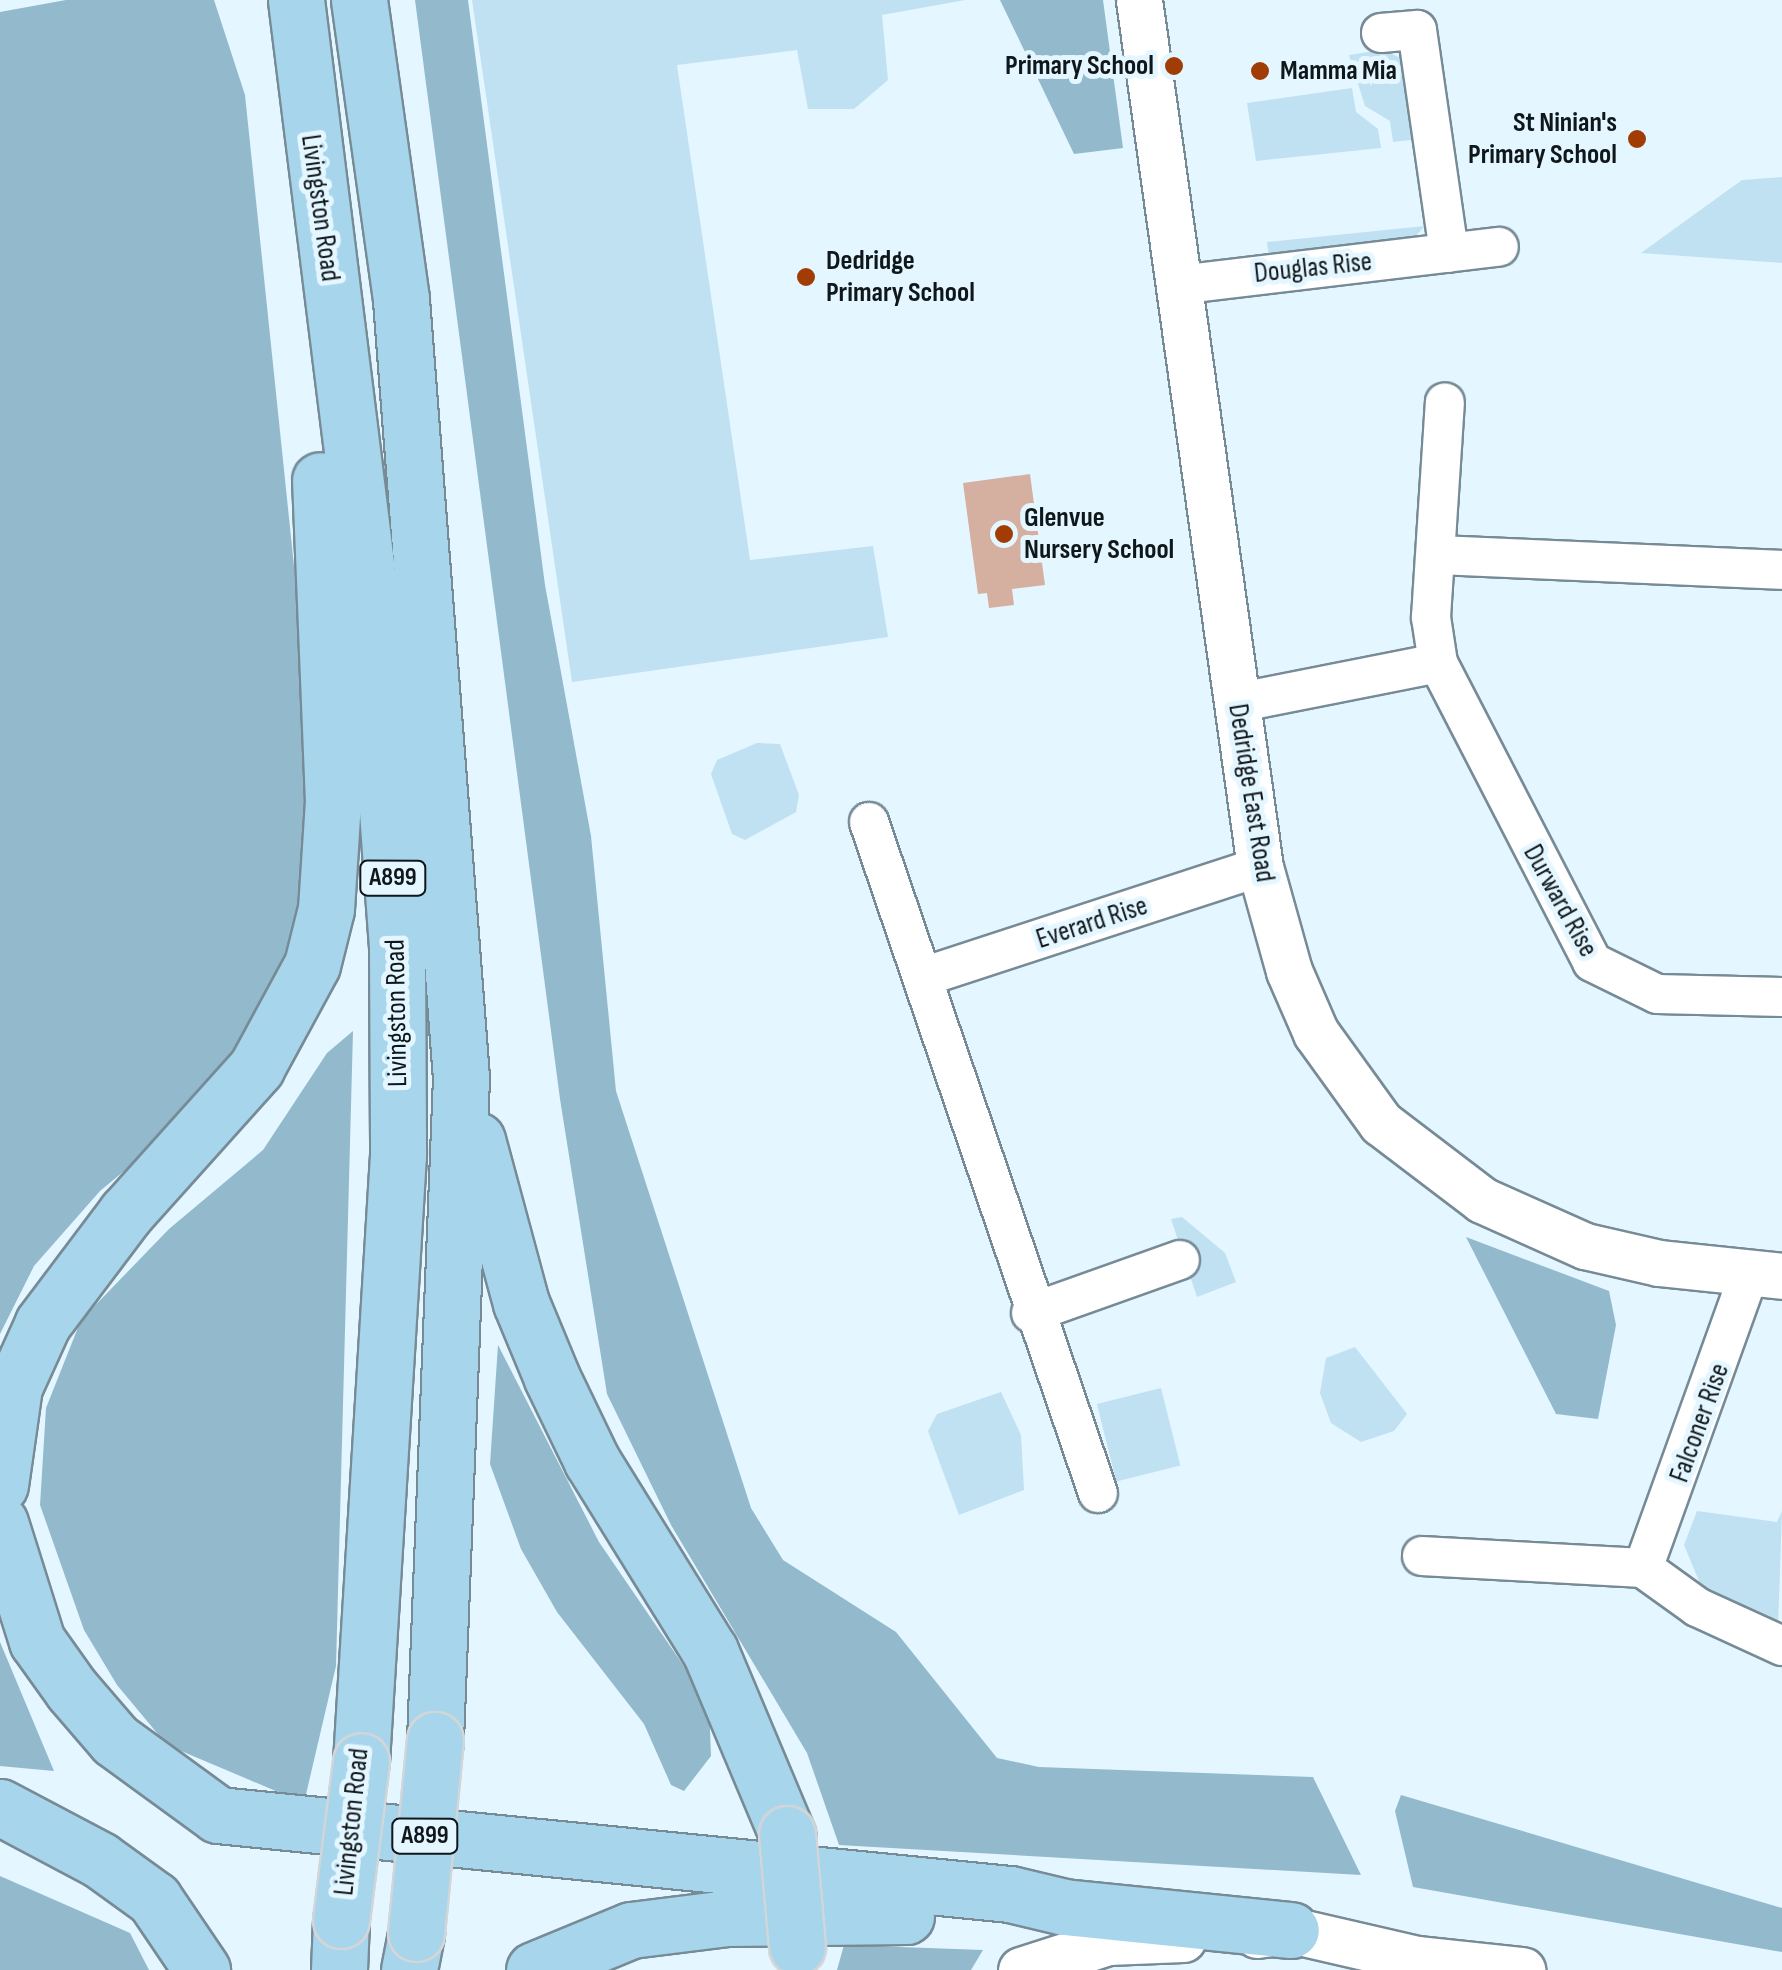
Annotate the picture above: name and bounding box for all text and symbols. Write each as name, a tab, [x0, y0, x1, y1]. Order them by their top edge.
place label: Primary School	[1005, 49, 1154, 83]
place label: Mamma Mia	[1280, 54, 1397, 88]
marker: Primary School	[1163, 55, 1185, 77]
marker: Mamma Mia	[1249, 60, 1271, 82]
place label: St Ninian's Primary School	[1468, 106, 1617, 172]
marker: St Ninian's Primary School	[1626, 128, 1648, 150]
street label: Livingston Road	[293, 132, 347, 284]
place label: Dedridge Primary School	[826, 244, 975, 310]
street label: Douglas Rise	[1252, 245, 1374, 291]
marker: Dedridge Primary School	[795, 266, 817, 288]
place label: Glenvue Nursery School	[1024, 501, 1174, 567]
marker: Glenvue Nursery School	[993, 523, 1015, 545]
street label: Dedridge East Road	[1220, 701, 1282, 885]
street label: Durward Rise	[1515, 839, 1605, 963]
road number: A899	[358, 858, 428, 898]
street label: Everard Rise	[1032, 889, 1152, 957]
street label: Livingston Road	[379, 939, 415, 1087]
street label: Falconer Rise	[1663, 1359, 1737, 1487]
street label: Livingston Road	[328, 1747, 376, 1897]
road number: A899	[390, 1816, 460, 1856]

